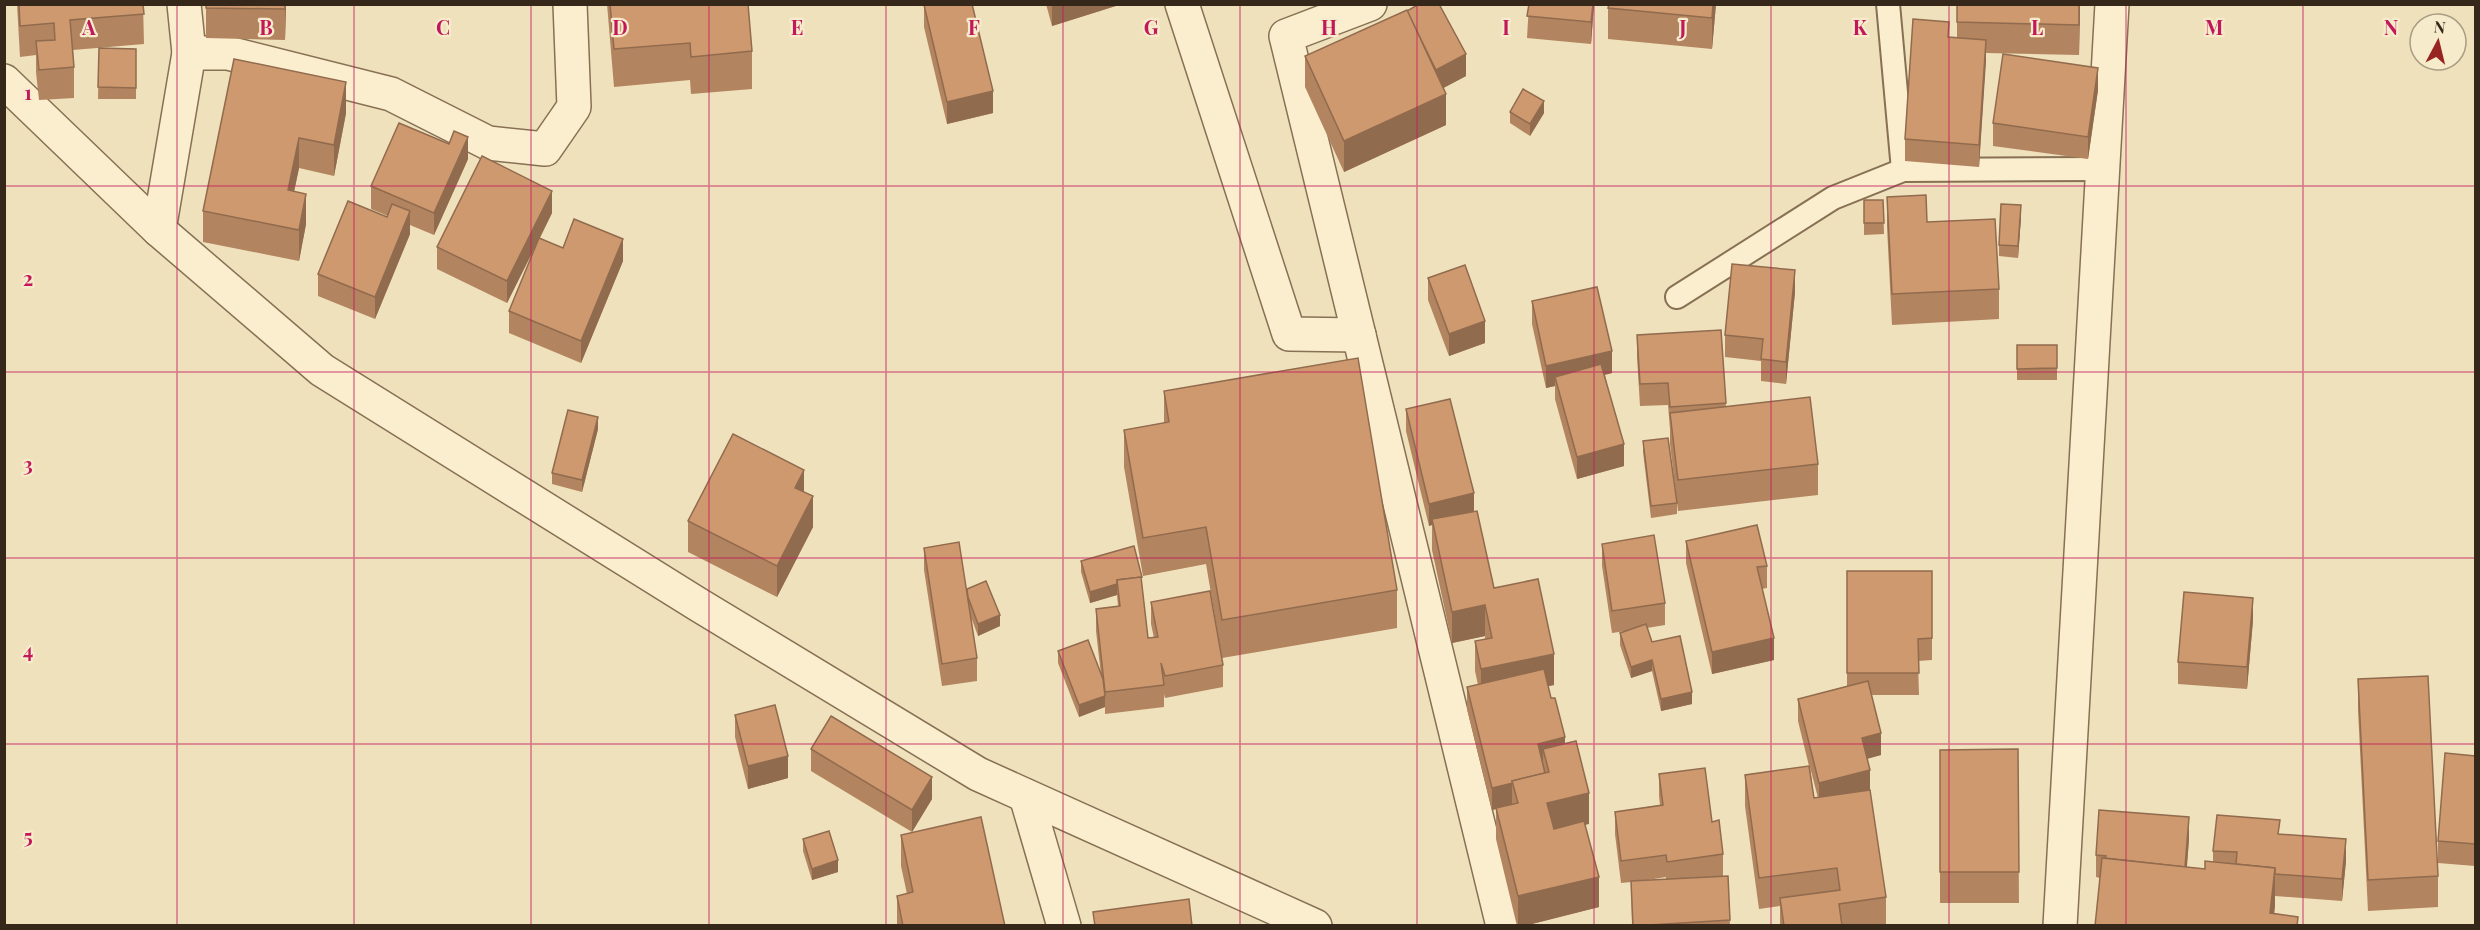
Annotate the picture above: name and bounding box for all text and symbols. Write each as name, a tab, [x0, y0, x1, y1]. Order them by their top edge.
north arrow	[2408, 12, 2468, 72]
text: A	[81, 13, 96, 40]
text: B	[259, 13, 273, 40]
text: C	[436, 13, 450, 40]
text: D	[612, 13, 628, 40]
text: E	[791, 13, 803, 40]
text: F	[968, 13, 980, 40]
text: G	[1144, 13, 1159, 40]
text: H	[1321, 13, 1337, 40]
text: I	[1502, 13, 1510, 40]
text: J	[1678, 13, 1687, 40]
text: K	[1853, 13, 1868, 40]
text: L	[2031, 13, 2043, 40]
text: M	[2205, 13, 2223, 40]
text: N	[2384, 13, 2398, 40]
text: N	[2433, 15, 2447, 38]
text: 1	[24, 78, 32, 105]
text: 2	[23, 264, 33, 291]
text: 3	[23, 450, 33, 477]
text: 4	[23, 636, 33, 663]
text: 5	[23, 822, 33, 849]

